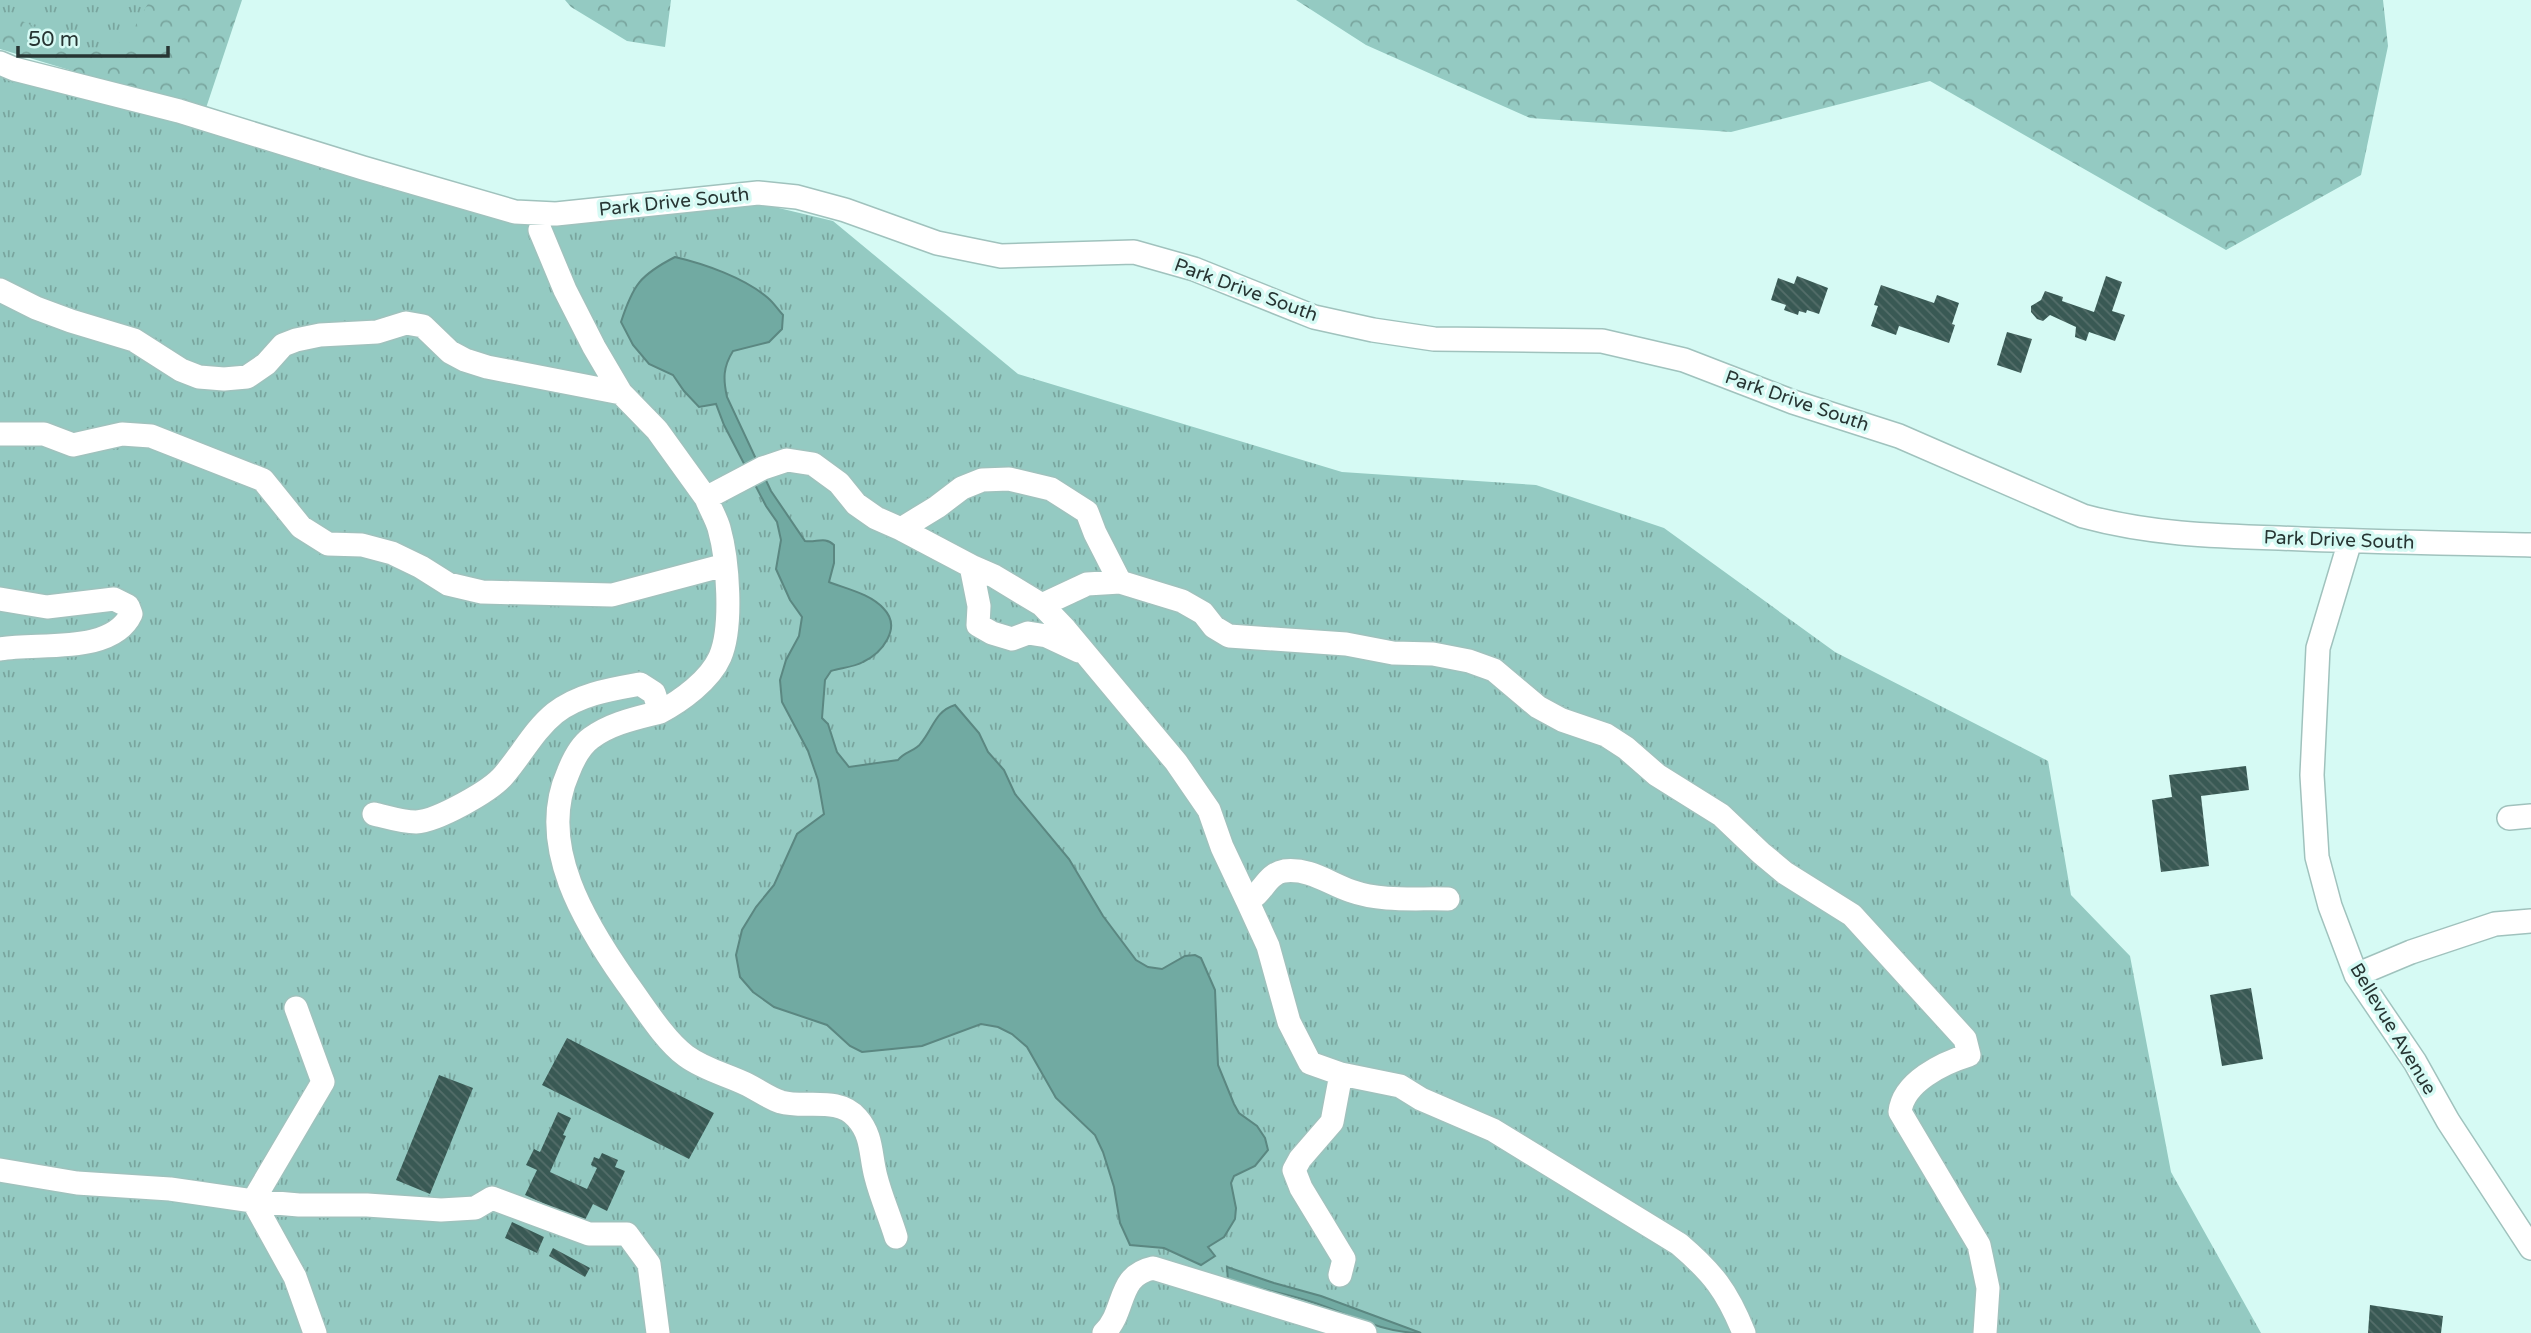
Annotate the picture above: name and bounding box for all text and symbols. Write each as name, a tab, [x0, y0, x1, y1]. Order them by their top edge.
scale bar	[18, 14, 168, 58]
text: 50 m	[28, 27, 79, 52]
street label: Park Drive South	[598, 183, 750, 221]
street label: Park Drive South	[1171, 254, 1321, 326]
street label: Park Drive South	[1722, 366, 1872, 436]
street label: Park Drive South	[2263, 526, 2415, 554]
street label: Bellevue Avenue	[2345, 959, 2441, 1099]

